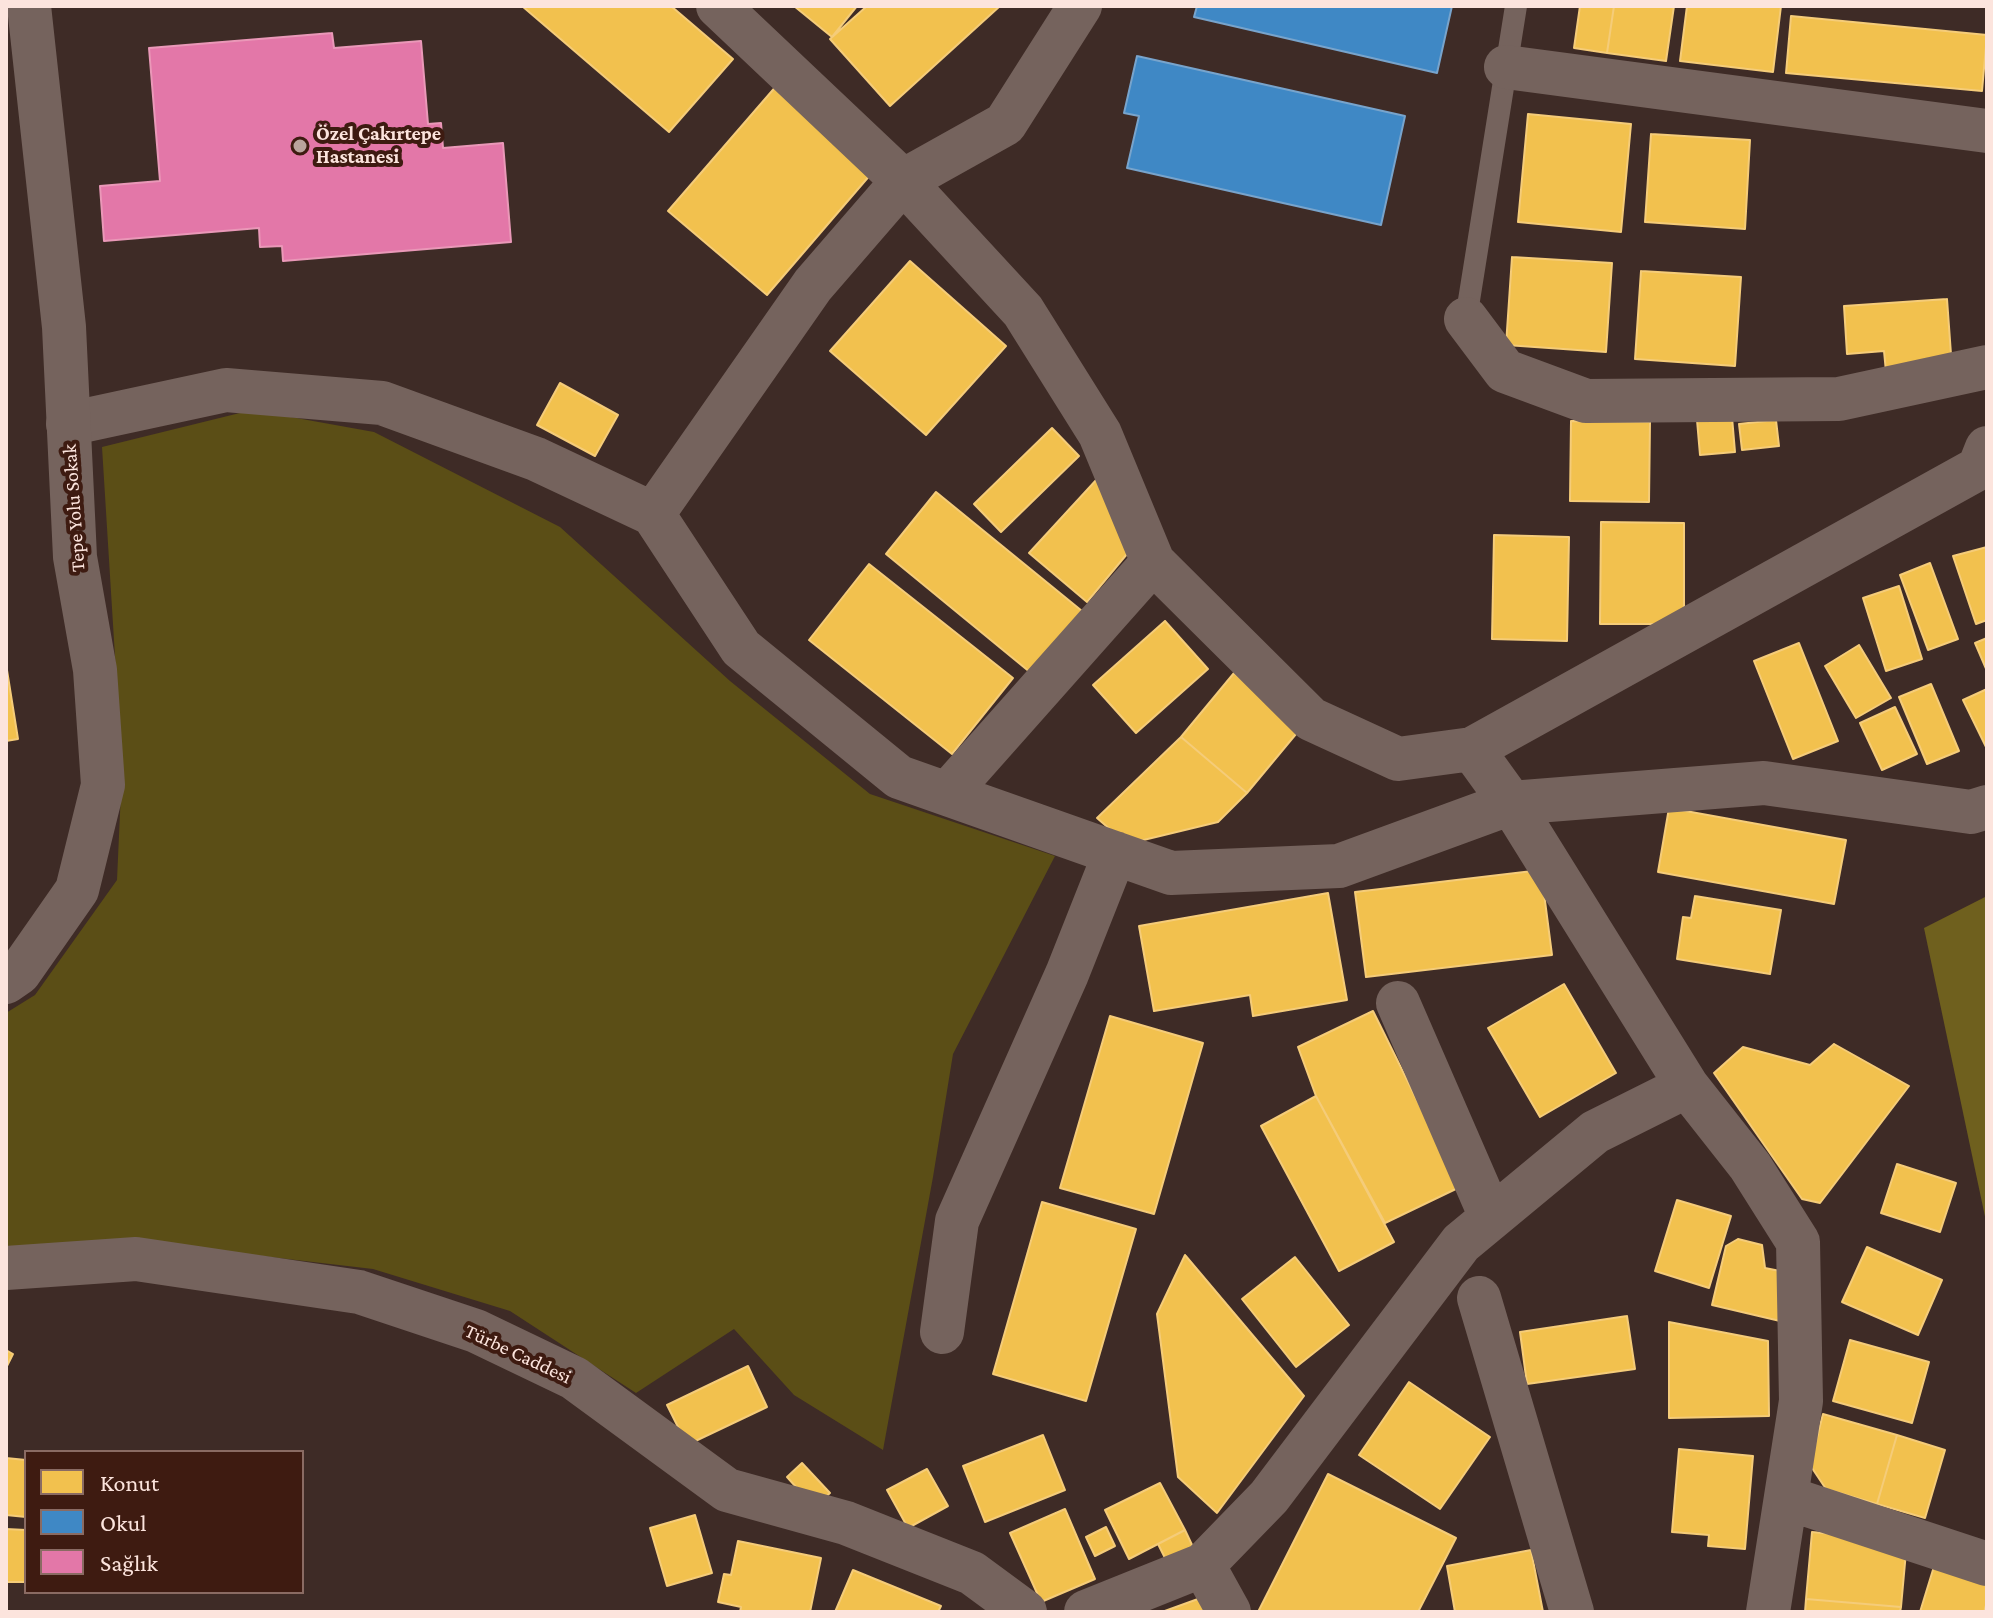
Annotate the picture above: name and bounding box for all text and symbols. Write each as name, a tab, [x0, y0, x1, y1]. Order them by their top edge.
place label: Özel Çakırtepe Hastanesi	[316, 122, 441, 169]
marker: Özel Çakırtepe Hastanesi	[291, 137, 309, 155]
street label: Tepe Yolu Sokak	[58, 443, 90, 573]
street label: Türbe Caddesi	[461, 1319, 575, 1389]
legend	[24, 1450, 304, 1594]
text: Konut	[100, 1469, 159, 1496]
text: Okul	[100, 1509, 146, 1536]
text: Sağlık	[100, 1549, 158, 1576]

